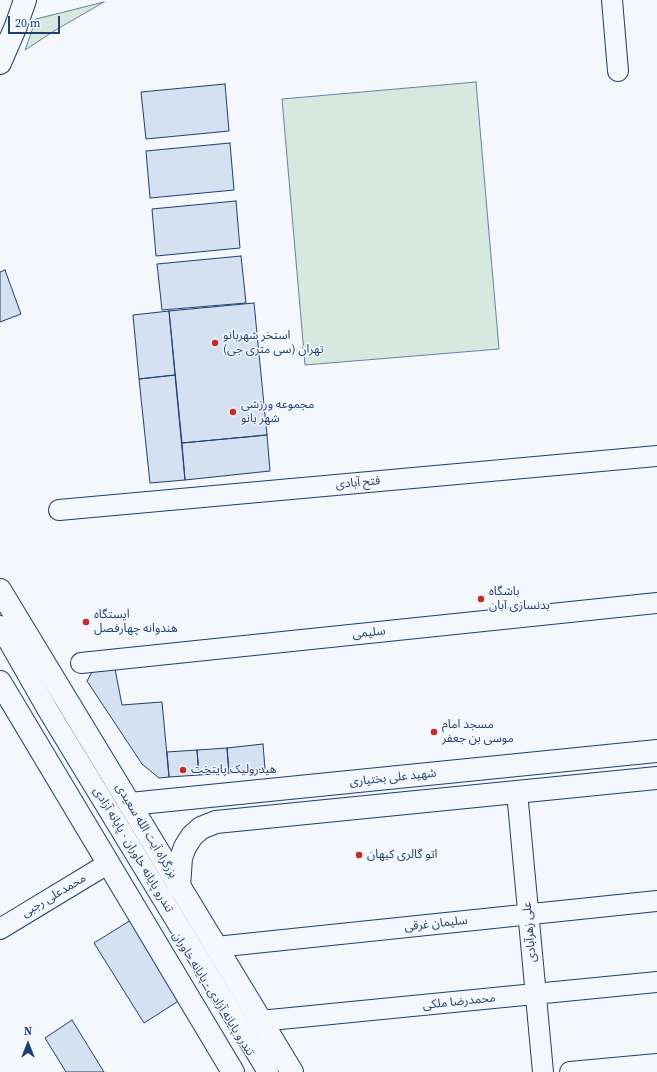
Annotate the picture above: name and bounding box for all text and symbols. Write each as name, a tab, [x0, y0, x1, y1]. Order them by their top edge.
scale bar	[10, 8, 62, 34]
text: 20 m	[15, 15, 41, 31]
place label: استخر شهربانو تهران (سی متری جی)	[223, 329, 324, 357]
marker: استخر شهربانو تهران (سی متری جی)	[210, 338, 220, 348]
place label: مجموعه ورزشی شهر بانو	[241, 398, 314, 426]
marker: مجموعه ورزشی شهر بانو	[228, 407, 238, 417]
street label: فتح آبادی	[335, 474, 381, 492]
place label: باشگاه بدنسازی آبان	[489, 585, 550, 613]
marker: باشگاه بدنسازی آبان	[476, 594, 486, 604]
place label: ایستگاه هندوانه چهارفصل	[94, 608, 178, 636]
marker: ایستگاه هندوانه چهارفصل	[81, 617, 91, 627]
street label: سلیمی	[352, 624, 386, 642]
place label: مسجد امام موسی بن جعفر	[442, 718, 514, 746]
marker: مسجد امام موسی بن جعفر	[429, 727, 439, 737]
place label: هیدرولیک پایتخت	[191, 763, 277, 777]
marker: هیدرولیک پایتخت	[178, 765, 188, 775]
street label: شهید علی بختیاری	[349, 766, 437, 790]
street label: بزرگراه آیت الله سعیدی	[112, 781, 180, 881]
street label: تندرو پایانه خاوران - پایانه آزادی	[90, 785, 176, 915]
place label: اتو گالری کیهان	[367, 848, 437, 862]
marker: اتو گالری کیهان	[354, 850, 364, 860]
street label: محمدعلی رجبی	[19, 871, 89, 921]
street label: علی زهرآبادی	[520, 901, 540, 963]
street label: سلیمان غرقی	[404, 914, 468, 934]
street label: تندرو پایانه آزادی - پایانه خاوران	[169, 929, 257, 1059]
street label: محمدرضا ملکی	[422, 991, 496, 1013]
north arrow	[8, 1024, 48, 1064]
text: N	[24, 1024, 32, 1039]

